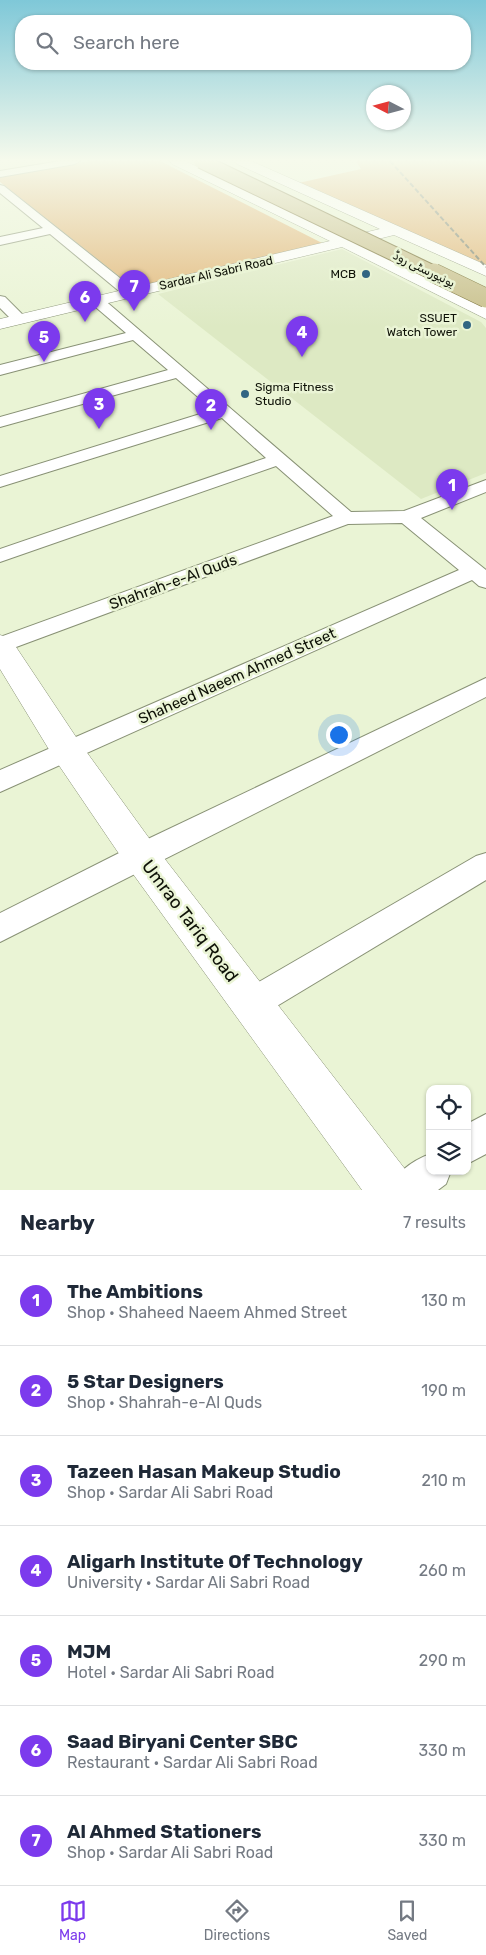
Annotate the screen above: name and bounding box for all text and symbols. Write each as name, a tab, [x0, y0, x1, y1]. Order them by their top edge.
search box	[15, 15, 471, 70]
icon: search	[33, 29, 61, 57]
text: Search here	[73, 31, 180, 54]
north arrow	[366, 85, 411, 130]
street label: یونیورسٹی روڈ	[390, 248, 457, 291]
street label: Sardar Ali Sabri Road	[158, 253, 274, 293]
place label: MCB	[330, 267, 356, 281]
marker: MCB	[360, 268, 372, 280]
pin: 7	[118, 270, 150, 311]
pin: 6	[69, 281, 101, 322]
place label: SSUET Watch Tower	[387, 311, 457, 339]
pin: 4	[286, 316, 318, 357]
marker: SSUET Watch Tower	[461, 319, 473, 331]
pin: 5	[28, 321, 60, 362]
place label: Sigma Fitness Studio	[255, 380, 334, 408]
pin: 3	[83, 388, 115, 429]
marker: Sigma Fitness Studio	[239, 388, 251, 400]
pin: 2	[195, 389, 227, 430]
pin: 1	[436, 469, 468, 510]
street label: Shahrah-e-Al Quds	[107, 550, 240, 613]
street label: Shaheed Naeem Ahmed Street	[135, 624, 339, 728]
your location	[326, 722, 352, 748]
street label: Umrao Tariq Road	[137, 856, 243, 986]
map controls	[426, 1085, 471, 1175]
button: locate	[426, 1085, 471, 1130]
button: layers	[426, 1130, 471, 1175]
text: Nearby	[20, 1210, 95, 1235]
text: 7 results	[403, 1213, 466, 1232]
text: The Ambitions	[67, 1280, 203, 1303]
text: 1	[32, 1291, 40, 1310]
text: 130 m	[421, 1291, 466, 1310]
text: Shop · Shaheed Naeem Ahmed Street	[67, 1303, 347, 1322]
text: 5 Star Designers	[67, 1370, 224, 1393]
text: 2	[31, 1381, 41, 1400]
text: 190 m	[421, 1381, 466, 1400]
text: Shop · Shahrah-e-Al Quds	[67, 1393, 262, 1412]
text: Tazeen Hasan Makeup Studio	[67, 1460, 341, 1483]
text: 3	[31, 1471, 41, 1490]
text: 210 m	[421, 1471, 466, 1490]
text: Shop · Sardar Ali Sabri Road	[67, 1483, 273, 1502]
text: Aligarh Institute Of Technology	[67, 1550, 363, 1573]
text: 4	[31, 1561, 41, 1580]
text: 260 m	[419, 1561, 466, 1580]
text: University · Sardar Ali Sabri Road	[67, 1573, 310, 1592]
text: MJM	[67, 1640, 111, 1663]
text: 5	[31, 1651, 41, 1670]
text: 290 m	[419, 1651, 466, 1670]
text: Hotel · Sardar Ali Sabri Road	[67, 1663, 275, 1682]
text: Saad Biryani Center SBC	[67, 1730, 298, 1753]
text: 6	[31, 1741, 41, 1760]
text: 330 m	[418, 1741, 466, 1760]
text: Restaurant · Sardar Ali Sabri Road	[67, 1753, 318, 1772]
text: Al Ahmed Stationers	[67, 1820, 261, 1843]
text: 7	[31, 1831, 41, 1850]
text: 330 m	[418, 1831, 466, 1850]
text: Shop · Sardar Ali Sabri Road	[67, 1843, 273, 1862]
tab: Map	[59, 1897, 87, 1944]
tab: Directions	[204, 1897, 270, 1944]
tab: Saved	[387, 1897, 427, 1944]

